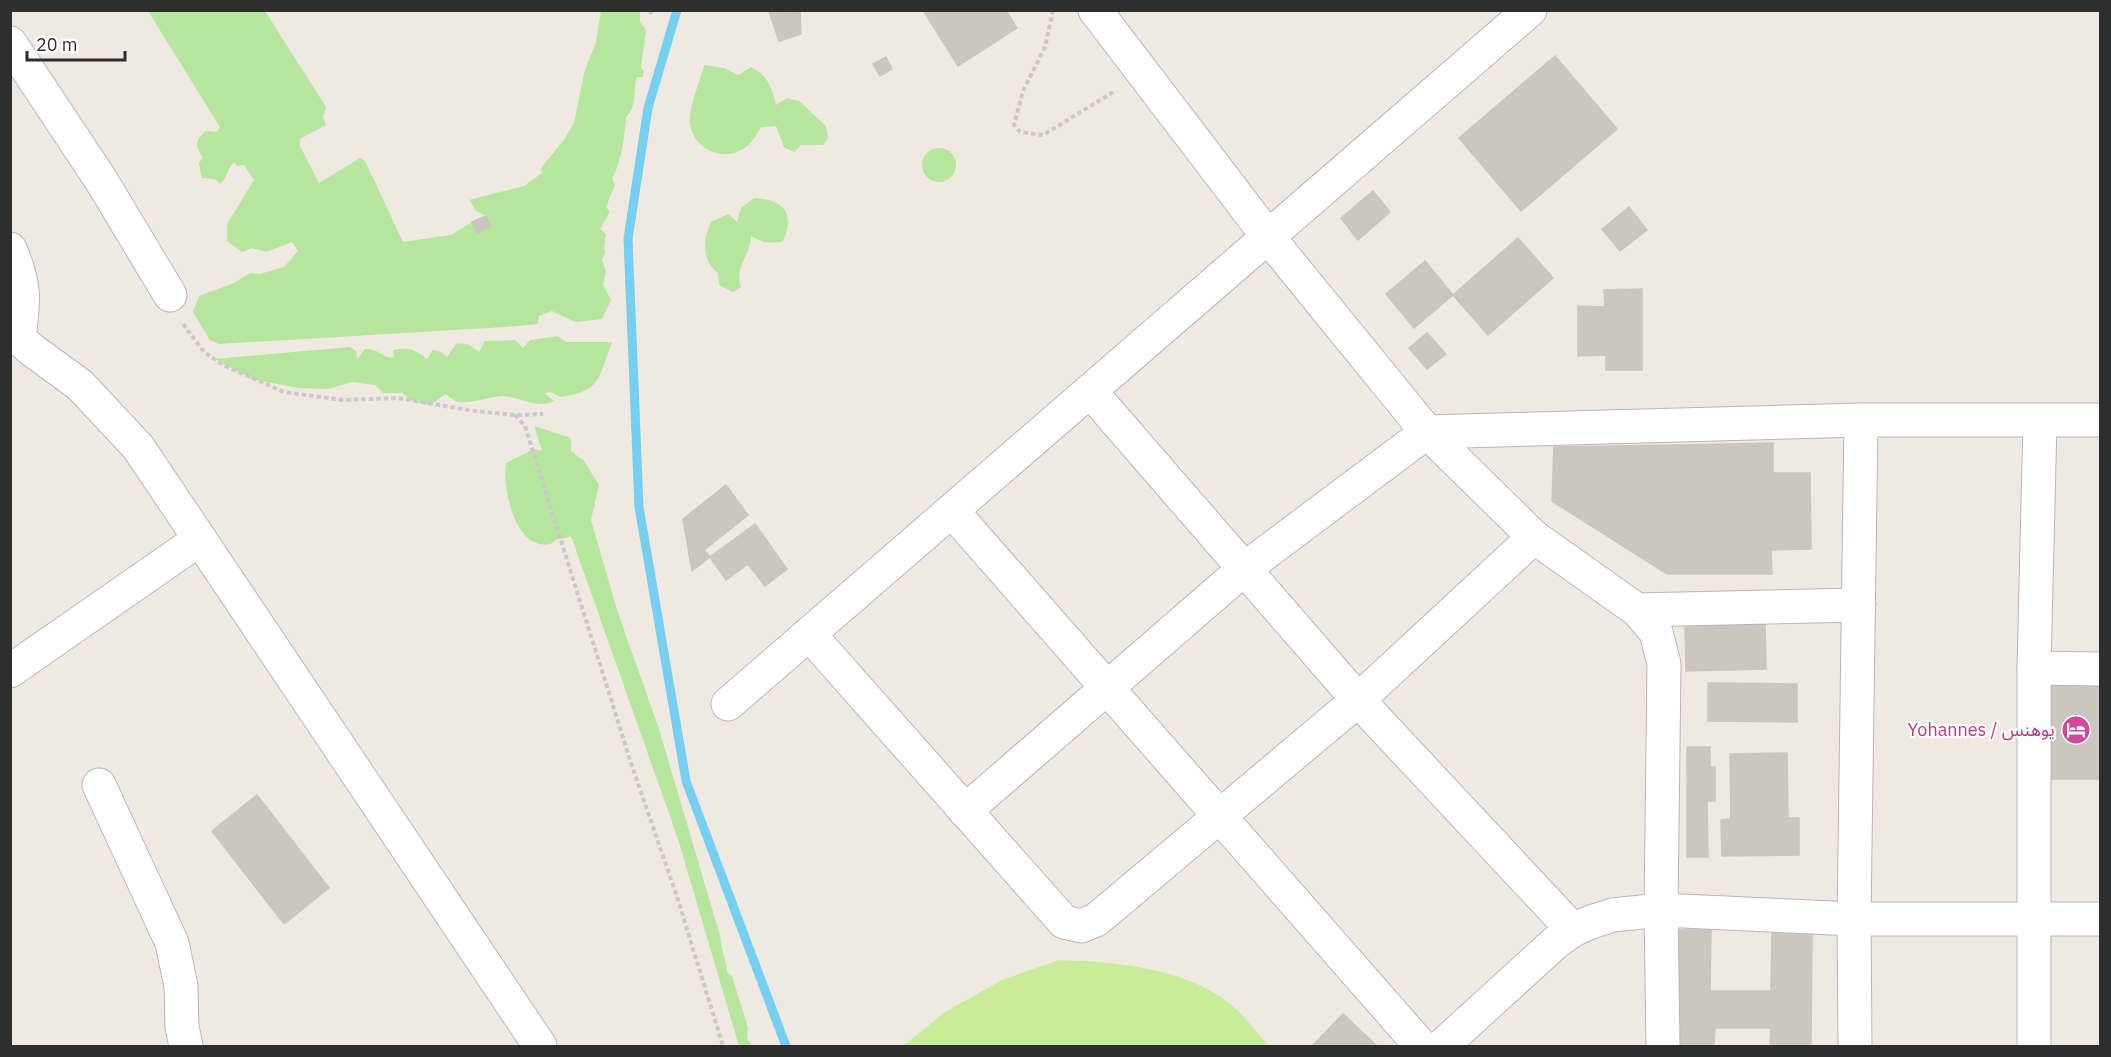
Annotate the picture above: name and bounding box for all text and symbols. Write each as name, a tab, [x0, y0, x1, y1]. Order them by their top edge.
scale bar	[27, 24, 124, 62]
text: 20 m	[36, 33, 78, 56]
hotel icon: Yohannes / يوهنس	[2060, 714, 2092, 746]
place label: Yohannes / يوهنس	[1908, 718, 2055, 741]

